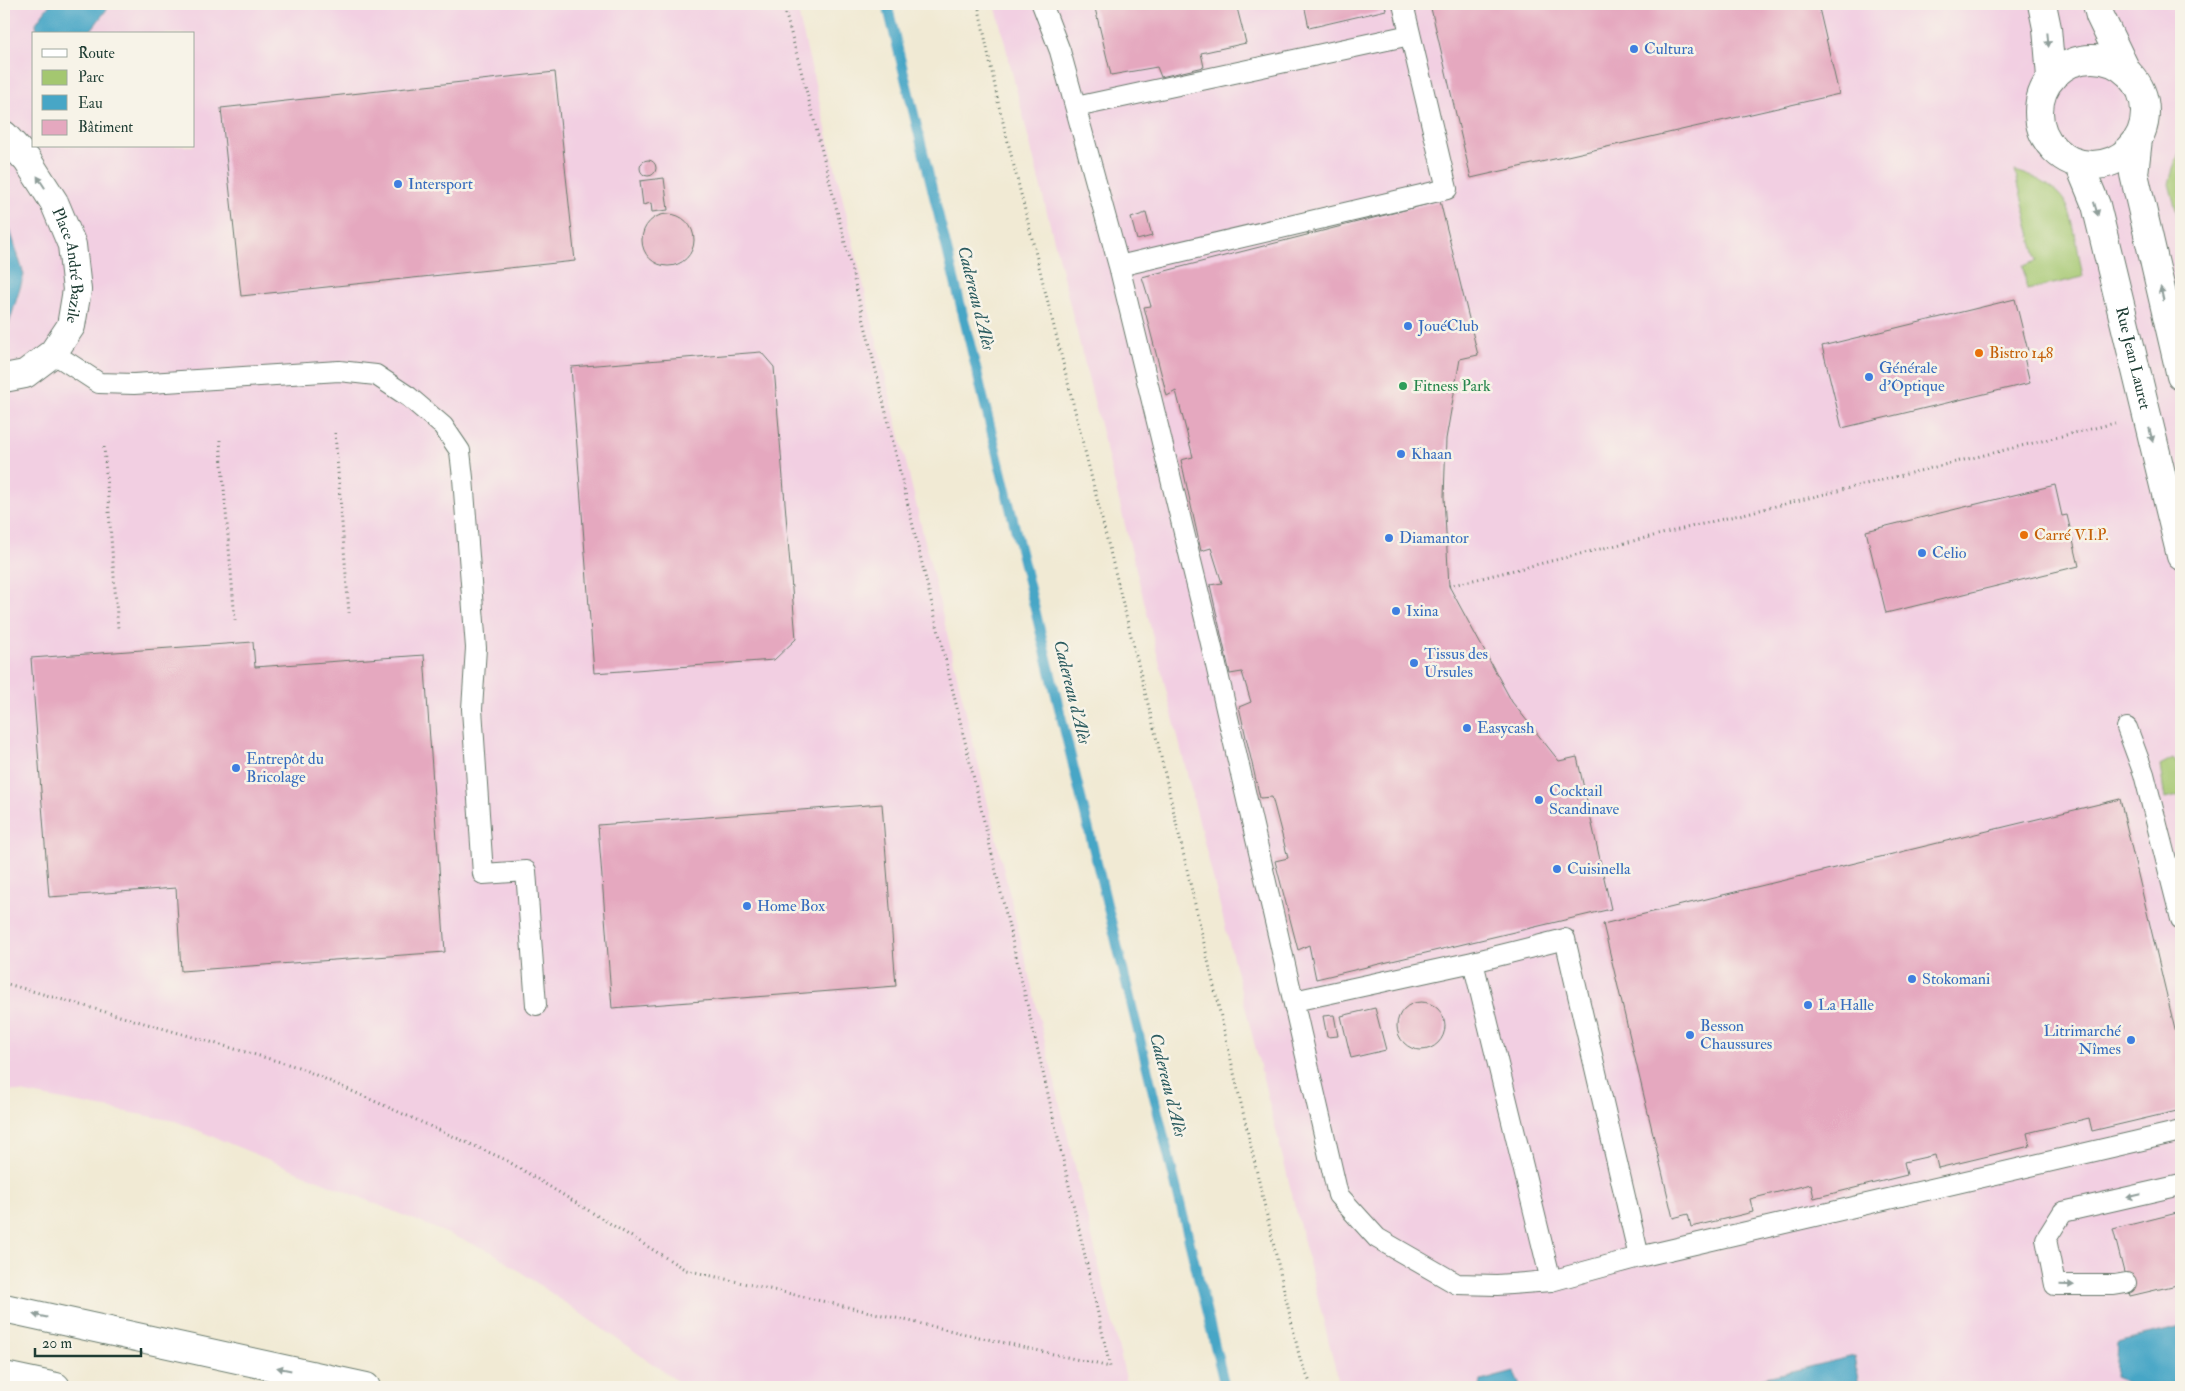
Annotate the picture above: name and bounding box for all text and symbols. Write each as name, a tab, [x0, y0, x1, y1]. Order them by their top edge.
legend	[32, 32, 195, 148]
one-way arrow	[2044, 33, 2052, 49]
place label: Cultura	[1644, 39, 1694, 59]
marker: Cultura	[1628, 43, 1640, 55]
text: Route	[78, 44, 115, 63]
text: Parc	[78, 68, 104, 87]
text: Eau	[78, 94, 103, 113]
text: Bâtiment	[78, 118, 133, 137]
place label: Intersport	[408, 174, 473, 195]
one-way arrow	[37, 175, 46, 189]
marker: Intersport	[392, 178, 404, 190]
one-way arrow	[2093, 201, 2101, 216]
street label: Place André Bazile	[47, 204, 87, 325]
water label: Cadereau d'Alès	[952, 244, 1000, 353]
one-way arrow	[2158, 287, 2166, 302]
street label: Rue Jean Lauret	[2111, 305, 2155, 412]
place label: JouéClub	[1417, 316, 1479, 337]
marker: JouéClub	[1402, 320, 1414, 332]
place label: Bistro 148	[1989, 343, 2054, 363]
marker: Bistro 148	[1973, 347, 1985, 359]
place label: Générale d'Optique	[1879, 358, 1945, 397]
marker: Générale d'Optique	[1863, 371, 1875, 383]
place label: Fitness Park	[1413, 376, 1491, 396]
marker: Fitness Park	[1397, 380, 1409, 392]
one-way arrow	[2147, 427, 2155, 442]
place label: Khaan	[1411, 444, 1452, 464]
marker: Khaan	[1395, 448, 1407, 460]
place label: Carré V.I.P.	[2034, 525, 2109, 545]
place label: Diamantor	[1399, 528, 1469, 548]
marker: Carré V.I.P.	[2018, 529, 2030, 541]
marker: Diamantor	[1383, 532, 1395, 544]
place label: Celio	[1932, 543, 1967, 563]
marker: Celio	[1916, 547, 1928, 559]
place label: Ixina	[1406, 601, 1439, 621]
marker: Ixina	[1390, 605, 1402, 617]
water label: Cadereau d'Alès	[1048, 638, 1096, 747]
place label: Tissus des Ursules	[1424, 644, 1488, 682]
marker: Tissus des Ursules	[1408, 657, 1420, 669]
place label: Easycash	[1477, 718, 1535, 738]
marker: Easycash	[1461, 722, 1473, 734]
place label: Entrepôt du Bricolage	[246, 749, 324, 787]
marker: Entrepôt du Bricolage	[230, 762, 242, 774]
place label: Cocktail Scandinave	[1549, 781, 1620, 819]
marker: Cocktail Scandinave	[1533, 794, 1545, 806]
place label: Cuisinella	[1567, 859, 1631, 879]
marker: Cuisinella	[1551, 863, 1563, 875]
place label: Home Box	[757, 896, 825, 916]
marker: Home Box	[741, 900, 753, 912]
place label: Stokomani	[1922, 969, 1990, 989]
marker: Stokomani	[1906, 973, 1918, 985]
place label: La Halle	[1818, 995, 1874, 1015]
marker: La Halle	[1802, 999, 1814, 1011]
place label: Besson Chaussures	[1700, 1016, 1772, 1054]
place label: Litrimarché Nîmes	[2043, 1021, 2121, 1059]
marker: Besson Chaussures	[1684, 1029, 1696, 1041]
water label: Cadereau d'Alès	[1144, 1031, 1192, 1140]
marker: Litrimarché Nîmes	[2125, 1034, 2137, 1046]
one-way arrow	[2126, 1192, 2141, 1200]
one-way arrow	[2059, 1281, 2075, 1289]
one-way arrow	[32, 1312, 47, 1320]
scale bar	[35, 1326, 141, 1358]
text: 20 m	[42, 1334, 72, 1353]
one-way arrow	[277, 1365, 292, 1373]

